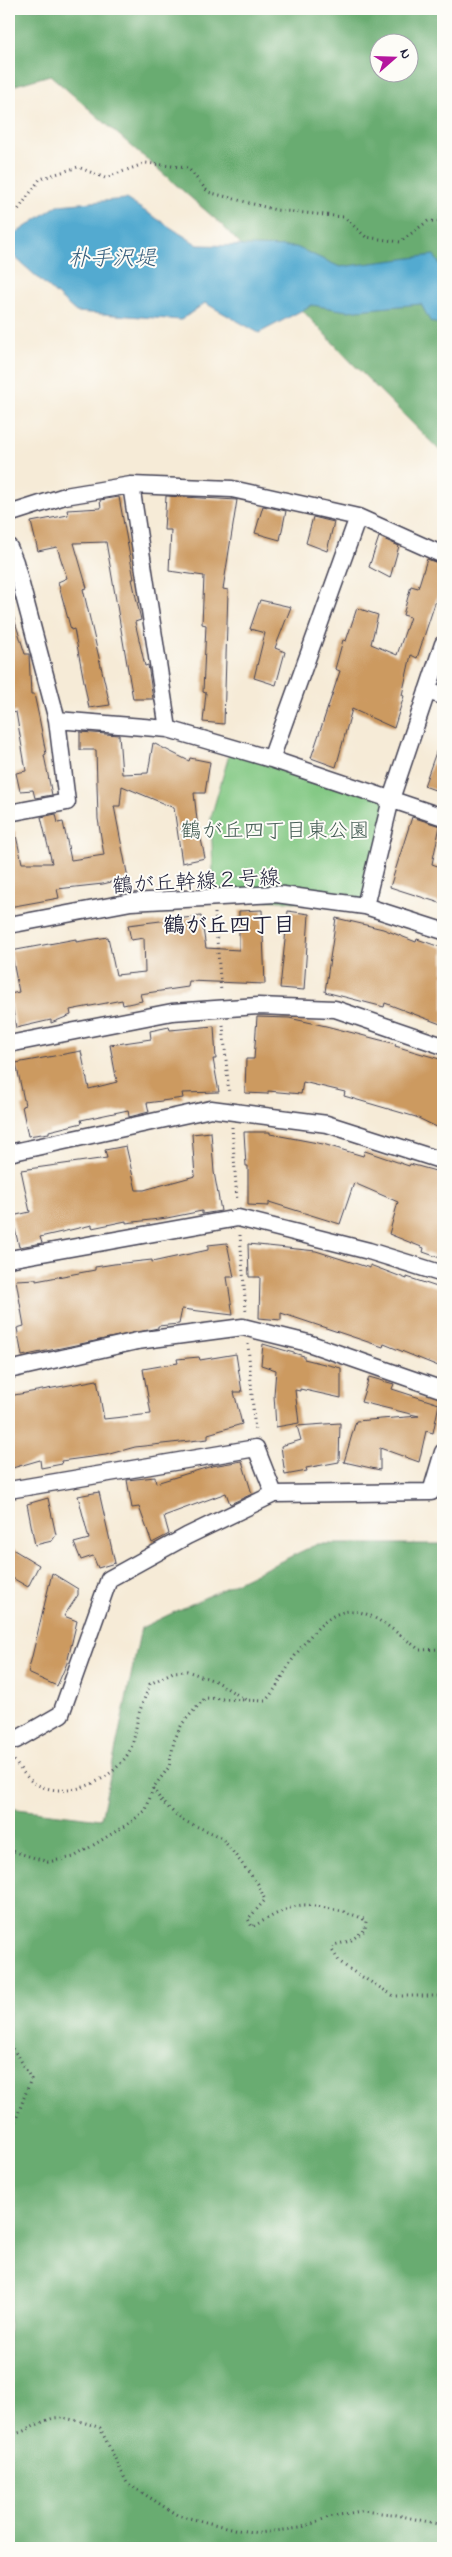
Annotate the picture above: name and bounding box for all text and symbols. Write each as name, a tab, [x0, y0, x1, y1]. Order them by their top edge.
north arrow	[370, 32, 420, 82]
text: N	[393, 46, 416, 62]
water label: 朴手沢堤	[68, 244, 157, 276]
park label: 鶴が丘四丁目東公園	[181, 817, 370, 847]
street label: 鶴が丘幹線２号線	[111, 864, 281, 902]
district label: 鶴が丘四丁目	[163, 911, 295, 943]

